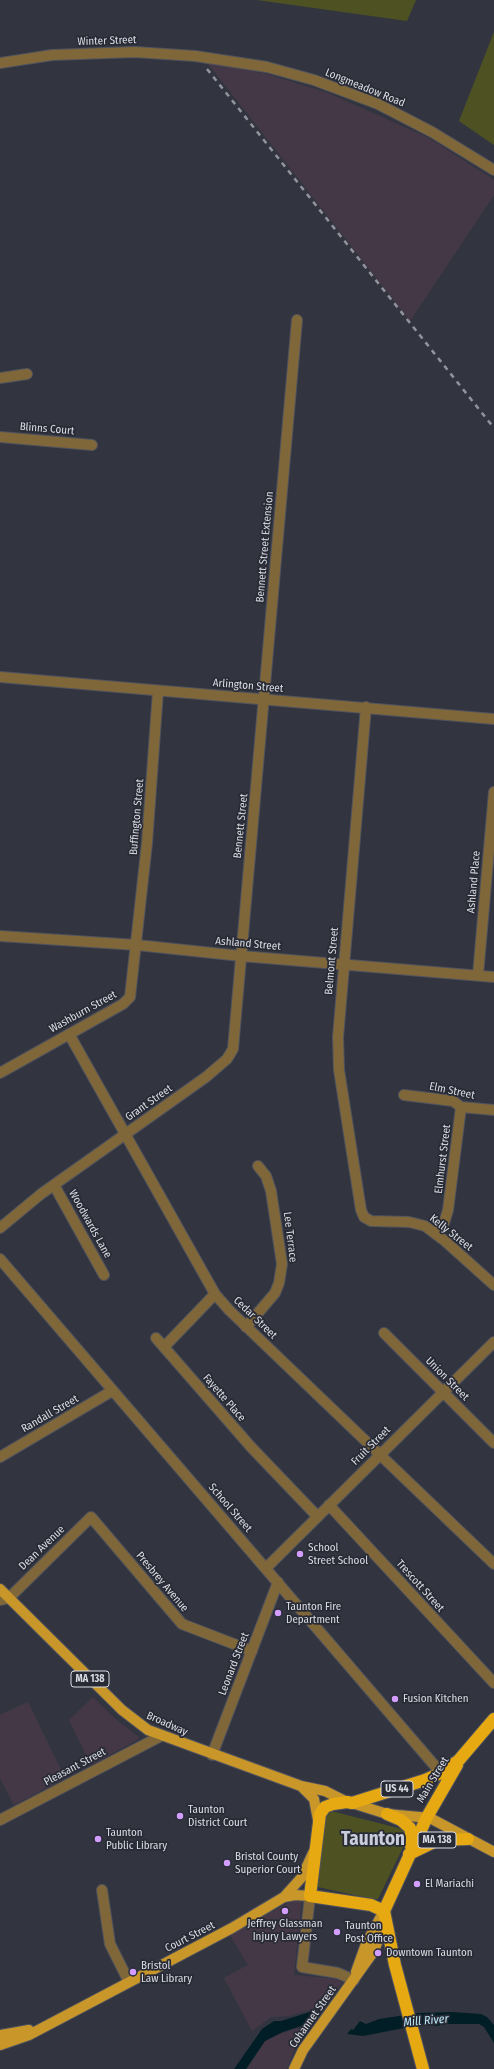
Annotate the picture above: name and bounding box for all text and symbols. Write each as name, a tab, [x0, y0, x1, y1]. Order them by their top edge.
street label: Winter Street	[77, 33, 137, 49]
street label: Longmeadow Road	[323, 66, 407, 110]
street label: Blinns Court	[19, 420, 75, 438]
street label: Bennett Street Extension	[254, 491, 276, 603]
street label: Arlington Street	[212, 676, 284, 696]
street label: Buffington Street	[127, 778, 147, 856]
street label: Bennett Street	[231, 793, 251, 859]
street label: Ashland Place	[465, 850, 483, 914]
street label: Belmont Street	[322, 927, 342, 995]
street label: Ashland Street	[215, 935, 281, 953]
street label: Washburn Street	[47, 988, 119, 1036]
street label: Elm Street	[428, 1080, 476, 1102]
street label: Grant Street	[123, 1082, 175, 1124]
street label: Elmhurst Street	[432, 1124, 454, 1194]
street label: Woodwards Lane	[66, 1187, 114, 1261]
street label: Lee Terrace	[280, 1211, 300, 1263]
street label: Kelly Street	[427, 1212, 475, 1254]
street label: Cedar Street	[230, 1294, 280, 1342]
street label: Union Street	[422, 1354, 472, 1404]
street label: Fayette Place	[200, 1372, 248, 1424]
street label: Randall Street	[19, 1392, 81, 1436]
street label: Fruit Street	[349, 1424, 393, 1468]
street label: School Street	[205, 1481, 255, 1535]
street label: Dean Avenue	[16, 1523, 68, 1573]
place label: School Street School	[308, 1541, 368, 1567]
street label: Presbrey Avenue	[133, 1549, 191, 1615]
marker: School Street School	[295, 1549, 305, 1559]
street label: Trescott Street	[393, 1557, 447, 1615]
place label: Taunton Fire Department	[286, 1600, 341, 1626]
marker: Taunton Fire Department	[273, 1608, 283, 1618]
street label: Leonard Street	[216, 1631, 252, 1697]
road number: MA 138	[71, 1671, 109, 1687]
place label: Fusion Kitchen	[403, 1692, 469, 1706]
marker: Fusion Kitchen	[390, 1694, 400, 1704]
street label: Broadway	[144, 1709, 190, 1739]
street label: Pleasant Street	[42, 1745, 108, 1789]
street label: Main Street	[414, 1755, 452, 1805]
road number: US 44	[381, 1781, 413, 1797]
place label: Taunton District Court	[188, 1803, 247, 1829]
marker: Taunton District Court	[175, 1811, 185, 1821]
place label: Taunton Public Library	[106, 1826, 167, 1852]
district label: Taunton	[341, 1829, 405, 1851]
road number: MA 138	[418, 1832, 456, 1848]
marker: Taunton Public Library	[93, 1834, 103, 1844]
place label: Bristol County Superior Court	[235, 1850, 301, 1876]
marker: Bristol County Superior Court	[222, 1858, 232, 1868]
place label: El Mariachi	[425, 1877, 474, 1891]
marker: El Mariachi	[412, 1879, 422, 1889]
marker: Jeffrey Glassman Injury Lawyers	[280, 1906, 290, 1916]
place label: Jeffrey Glassman Injury Lawyers	[248, 1917, 322, 1943]
street label: Court Street	[163, 1919, 217, 1955]
place label: Taunton Post Office	[345, 1919, 393, 1945]
marker: Taunton Post Office	[332, 1927, 342, 1937]
place label: Downtown Taunton	[386, 1946, 472, 1960]
marker: Downtown Taunton	[373, 1948, 383, 1958]
place label: Bristol Law Library	[141, 1959, 192, 1985]
marker: Bristol Law Library	[128, 1967, 138, 1977]
street label: Cohannet Street	[287, 1983, 339, 2051]
water label: Mill River	[403, 2012, 449, 2030]

